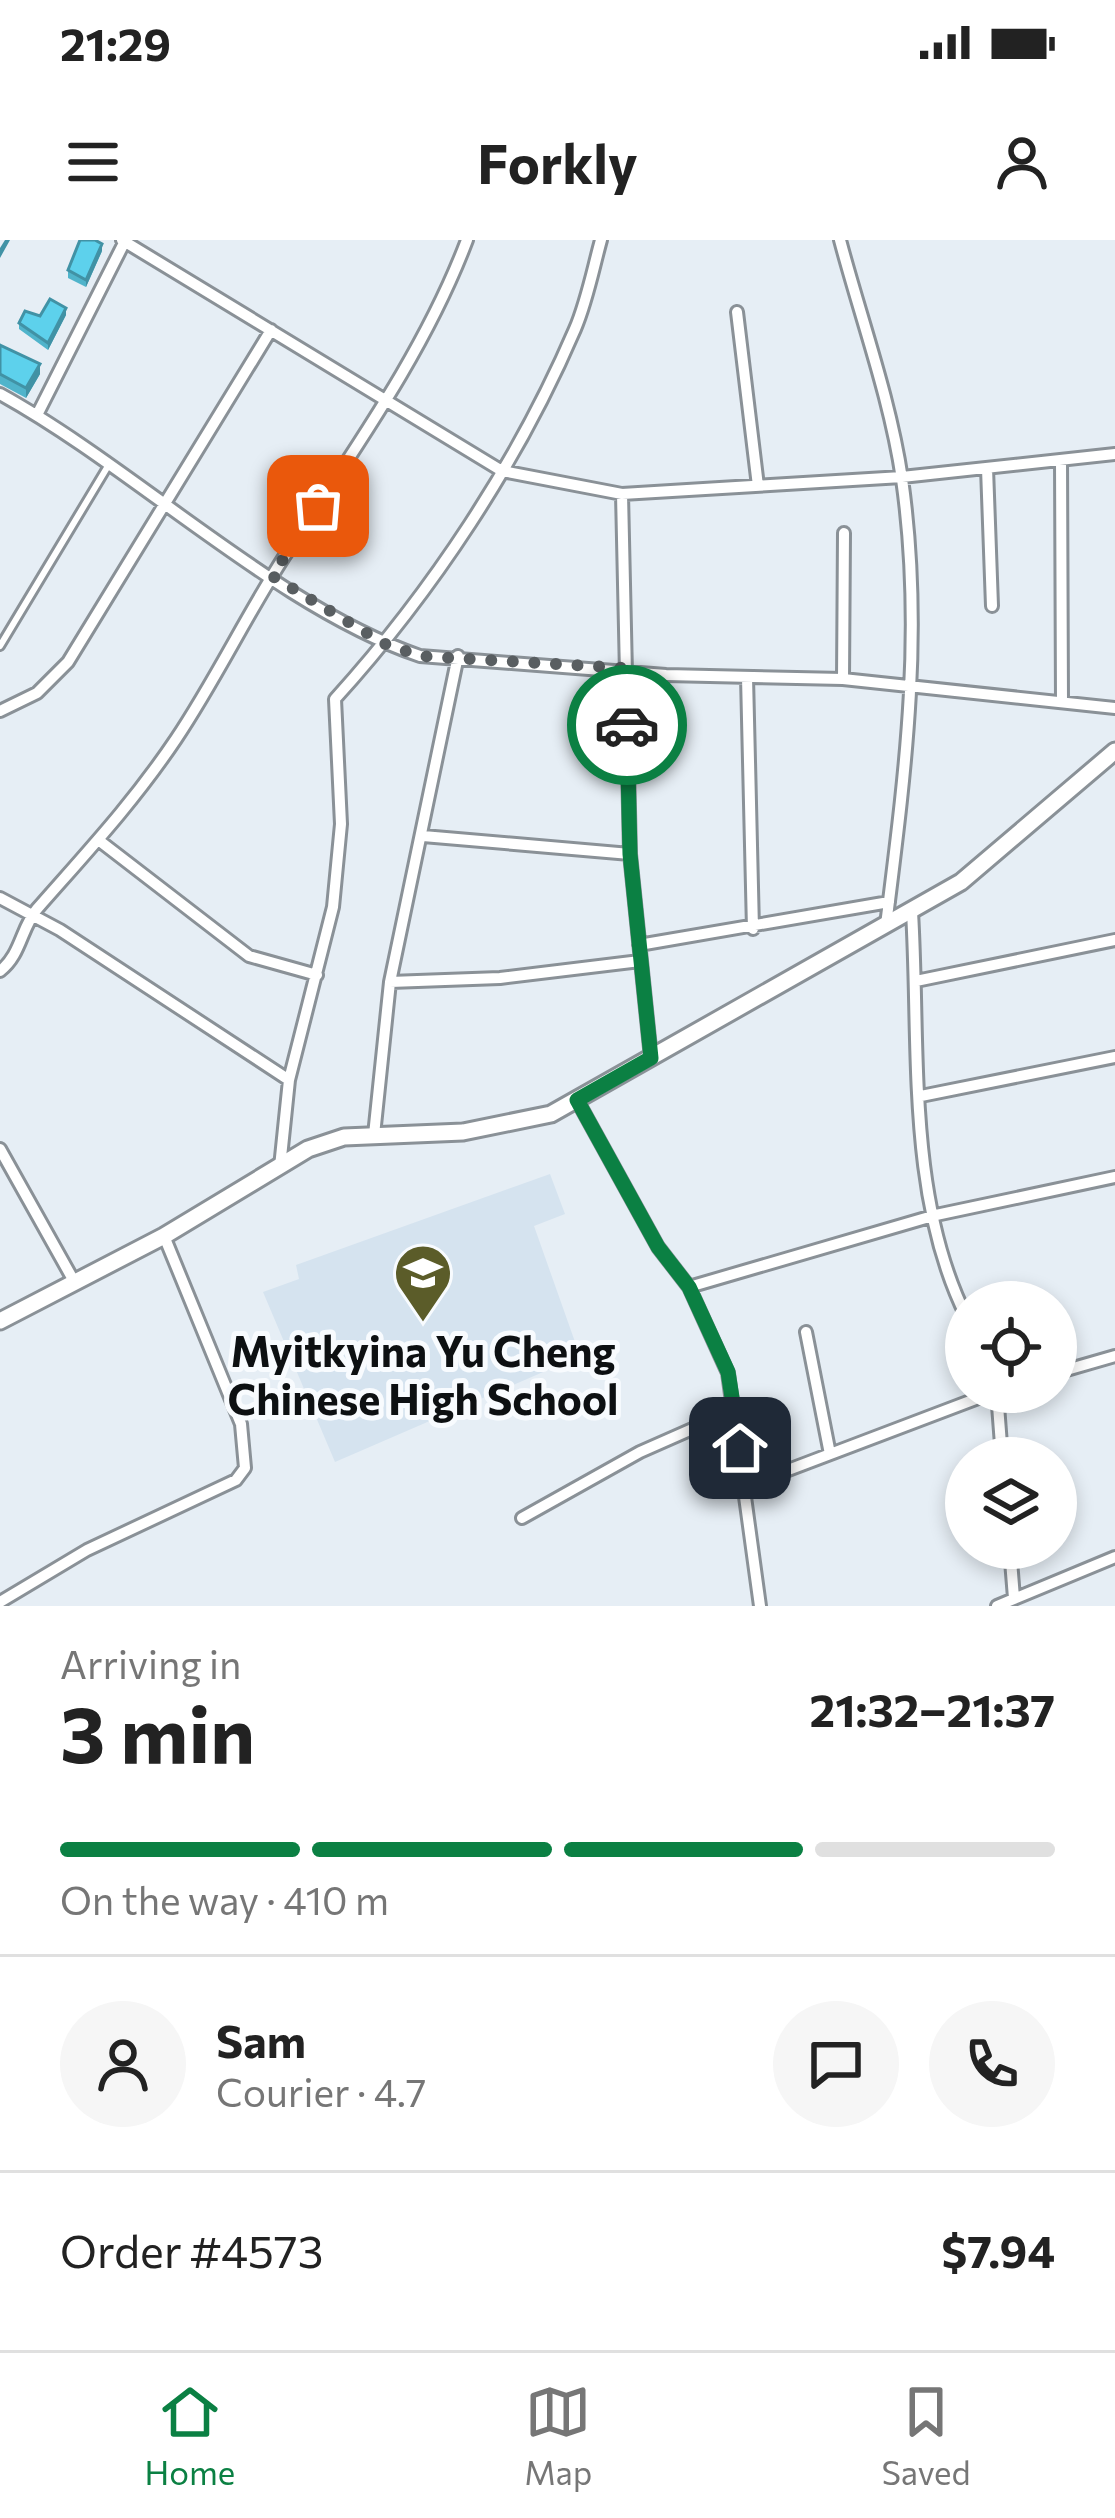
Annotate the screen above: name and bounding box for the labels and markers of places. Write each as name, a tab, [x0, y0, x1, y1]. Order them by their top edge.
pin	[267, 455, 369, 557]
school or university icon: Myitkyina Yu Cheng Chinese High School	[392, 1242, 454, 1324]
place label: Myitkyina Yu Cheng Chinese High School	[228, 1324, 618, 1424]
pin	[689, 1397, 791, 1499]

